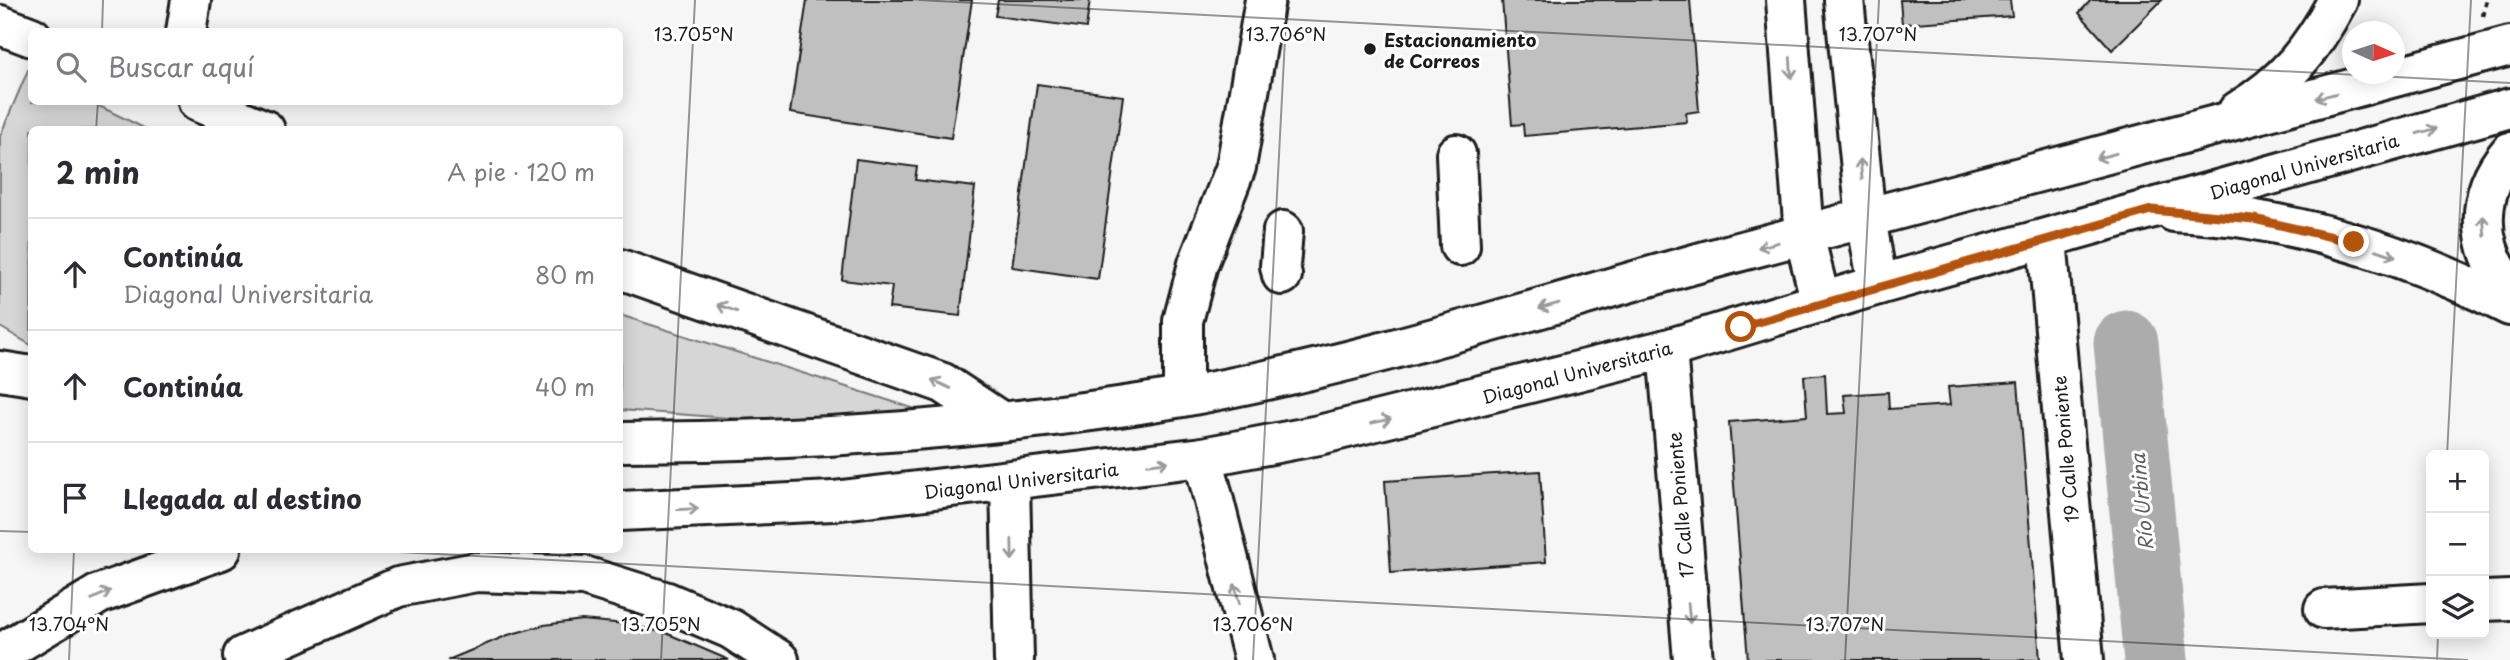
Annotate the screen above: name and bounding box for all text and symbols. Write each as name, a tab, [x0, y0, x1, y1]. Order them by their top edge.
text: 13.705°N	[654, 20, 734, 47]
text: 13.706°N	[1246, 20, 1326, 47]
text: 13.707°N	[1839, 20, 1917, 47]
north arrow	[2342, 21, 2405, 84]
place label: Estacionamiento de Correos	[1384, 26, 1537, 74]
search box	[28, 28, 623, 105]
marker: Estacionamiento de Correos	[1362, 41, 1378, 57]
text: Buscar aquí	[108, 47, 254, 86]
icon: search	[52, 48, 90, 86]
one-way arrow	[1785, 56, 1798, 79]
one-way arrow	[2315, 90, 2338, 103]
one-way arrow	[2415, 124, 2437, 137]
street label: Diagonal Universitaria	[2206, 126, 2402, 206]
text: 2 min	[56, 149, 140, 194]
one-way arrow	[2096, 150, 2118, 163]
text: A pie · 120 m	[447, 154, 595, 189]
one-way arrow	[1854, 159, 1867, 181]
one-way arrow	[2477, 216, 2490, 238]
route end	[2338, 226, 2369, 257]
text: Continúa	[123, 237, 243, 276]
one-way arrow	[1757, 239, 1779, 252]
one-way arrow	[2375, 247, 2397, 260]
icon: ahead	[56, 255, 94, 293]
text: 80 m	[535, 257, 595, 292]
text: Diagonal Universitaria	[123, 276, 373, 311]
one-way arrow	[716, 301, 738, 313]
one-way arrow	[1538, 301, 1560, 314]
route start	[1725, 311, 1756, 342]
street label: Diagonal Universitaria	[1479, 333, 1676, 410]
icon: ahead	[56, 367, 94, 405]
text: Continúa	[123, 367, 243, 406]
text: 40 m	[535, 369, 595, 404]
street label: 19 Calle Poniente	[2045, 374, 2085, 524]
one-way arrow	[931, 377, 952, 390]
one-way arrow	[1369, 414, 1392, 428]
street label: 17 Calle Poniente	[1660, 431, 1700, 579]
map controls	[2426, 450, 2489, 639]
button: +	[2426, 450, 2489, 513]
water label: Río Urbina	[2123, 451, 2159, 552]
street label: Diagonal Universitaria	[922, 455, 1120, 505]
one-way arrow	[1146, 456, 1169, 469]
icon: arrive	[56, 479, 94, 517]
text: Llegada al destino	[123, 479, 362, 518]
one-way arrow	[676, 503, 699, 516]
button: −	[2426, 513, 2489, 576]
one-way arrow	[1005, 538, 1019, 561]
button: layers	[2426, 576, 2489, 639]
one-way arrow	[1230, 583, 1243, 606]
one-way arrow	[90, 588, 111, 601]
one-way arrow	[1683, 601, 1696, 624]
text: 13.704°N	[29, 610, 109, 637]
text: 13.705°N	[621, 610, 701, 637]
text: 13.706°N	[1213, 610, 1293, 637]
text: 13.707°N	[1806, 610, 1884, 637]

